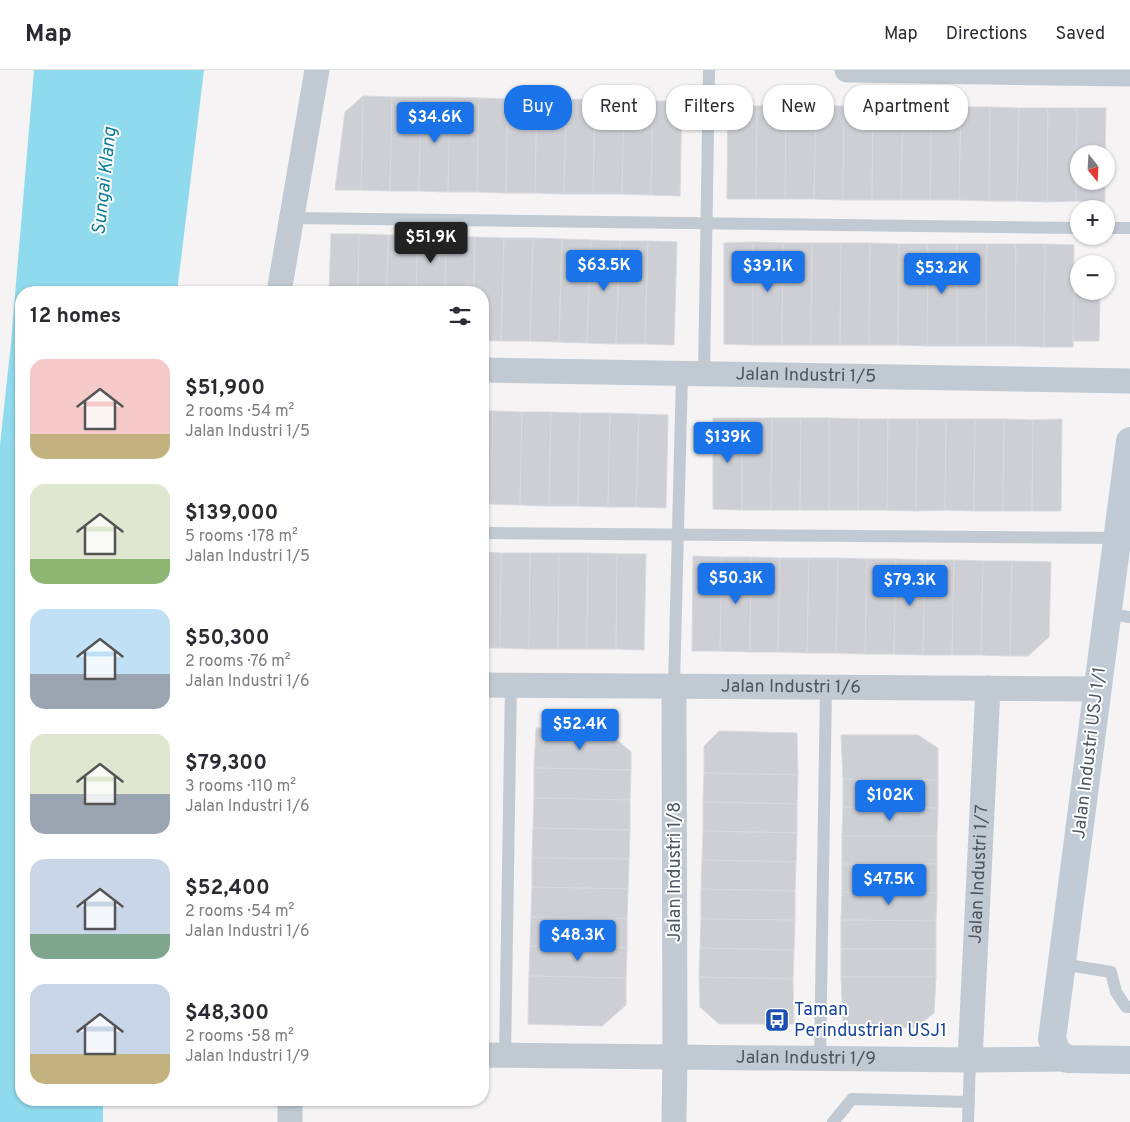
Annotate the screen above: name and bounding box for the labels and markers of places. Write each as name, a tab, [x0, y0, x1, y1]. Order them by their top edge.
pin: $34.6K	[394, 102, 476, 144]
pin: $51.9K	[390, 222, 472, 264]
pin: $63.5K	[563, 250, 645, 292]
pin: $39.1K	[727, 250, 809, 293]
pin: $53.2K	[901, 252, 983, 295]
pin: $139K	[693, 422, 763, 464]
pin: $50.3K	[695, 562, 777, 605]
pin: $79.3K	[869, 564, 951, 607]
pin: $52.4K	[539, 708, 621, 751]
pin: $102K	[855, 780, 925, 822]
pin: $47.5K	[848, 864, 930, 906]
pin: $48.3K	[537, 920, 619, 962]
place label: Taman Perindustrian USJ1	[794, 999, 947, 1043]
bus stop icon: Taman Perindustrian USJ1	[764, 1007, 790, 1033]

